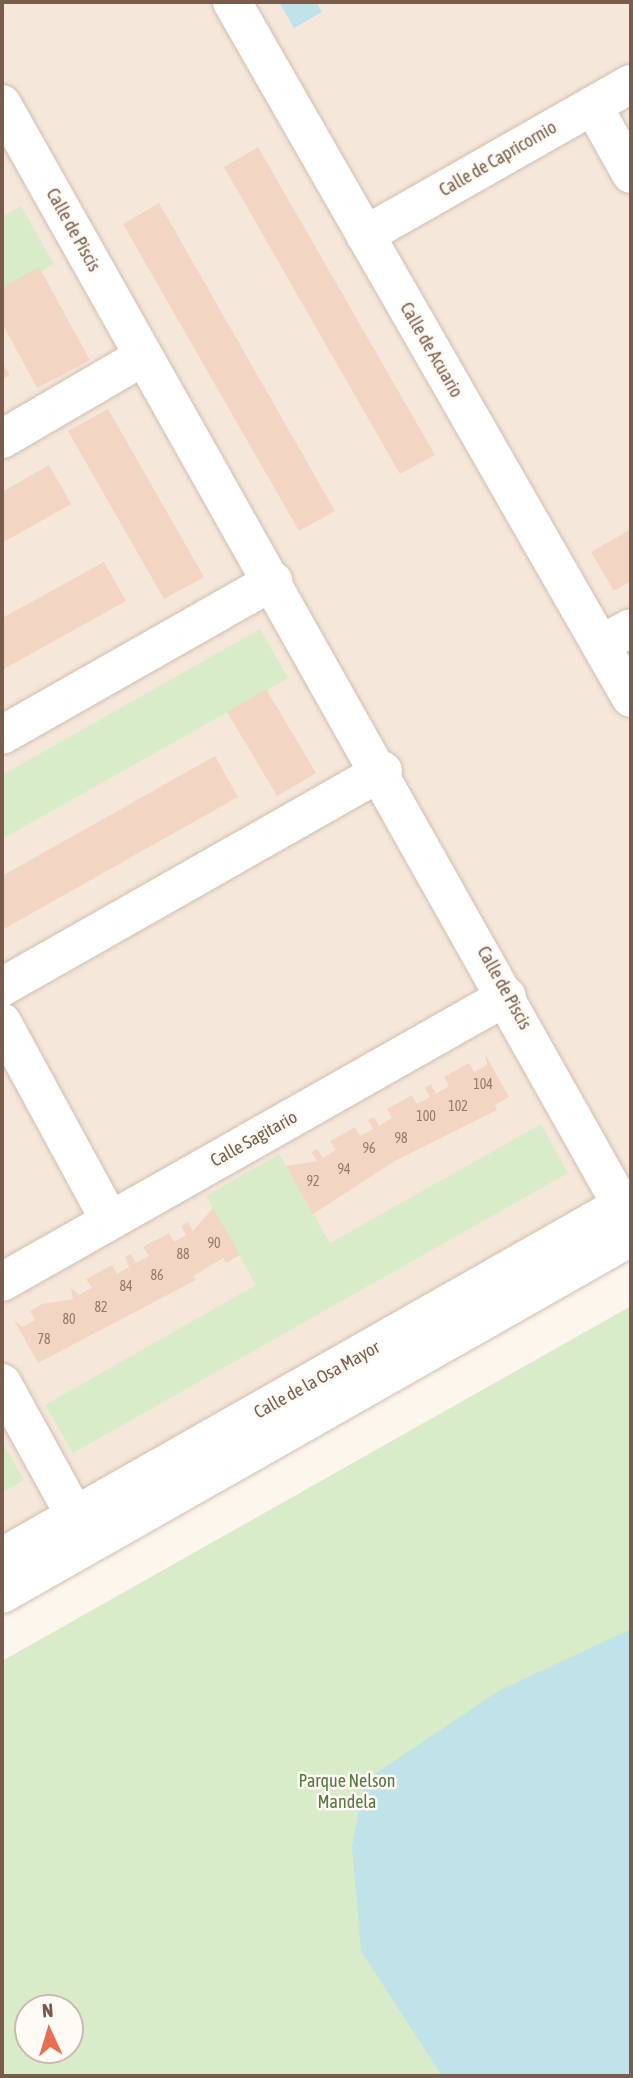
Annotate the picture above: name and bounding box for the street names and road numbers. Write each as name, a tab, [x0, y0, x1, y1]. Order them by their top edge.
street label: Calle de Capricornio	[436, 117, 560, 201]
street label: Calle de Piscis	[41, 185, 105, 275]
street label: Calle de Acuario	[395, 299, 467, 401]
street label: Calle de Piscis	[472, 943, 536, 1033]
street label: Calle Sagitario	[207, 1106, 301, 1172]
street label: Calle de la Osa Mayor	[250, 1337, 384, 1423]

